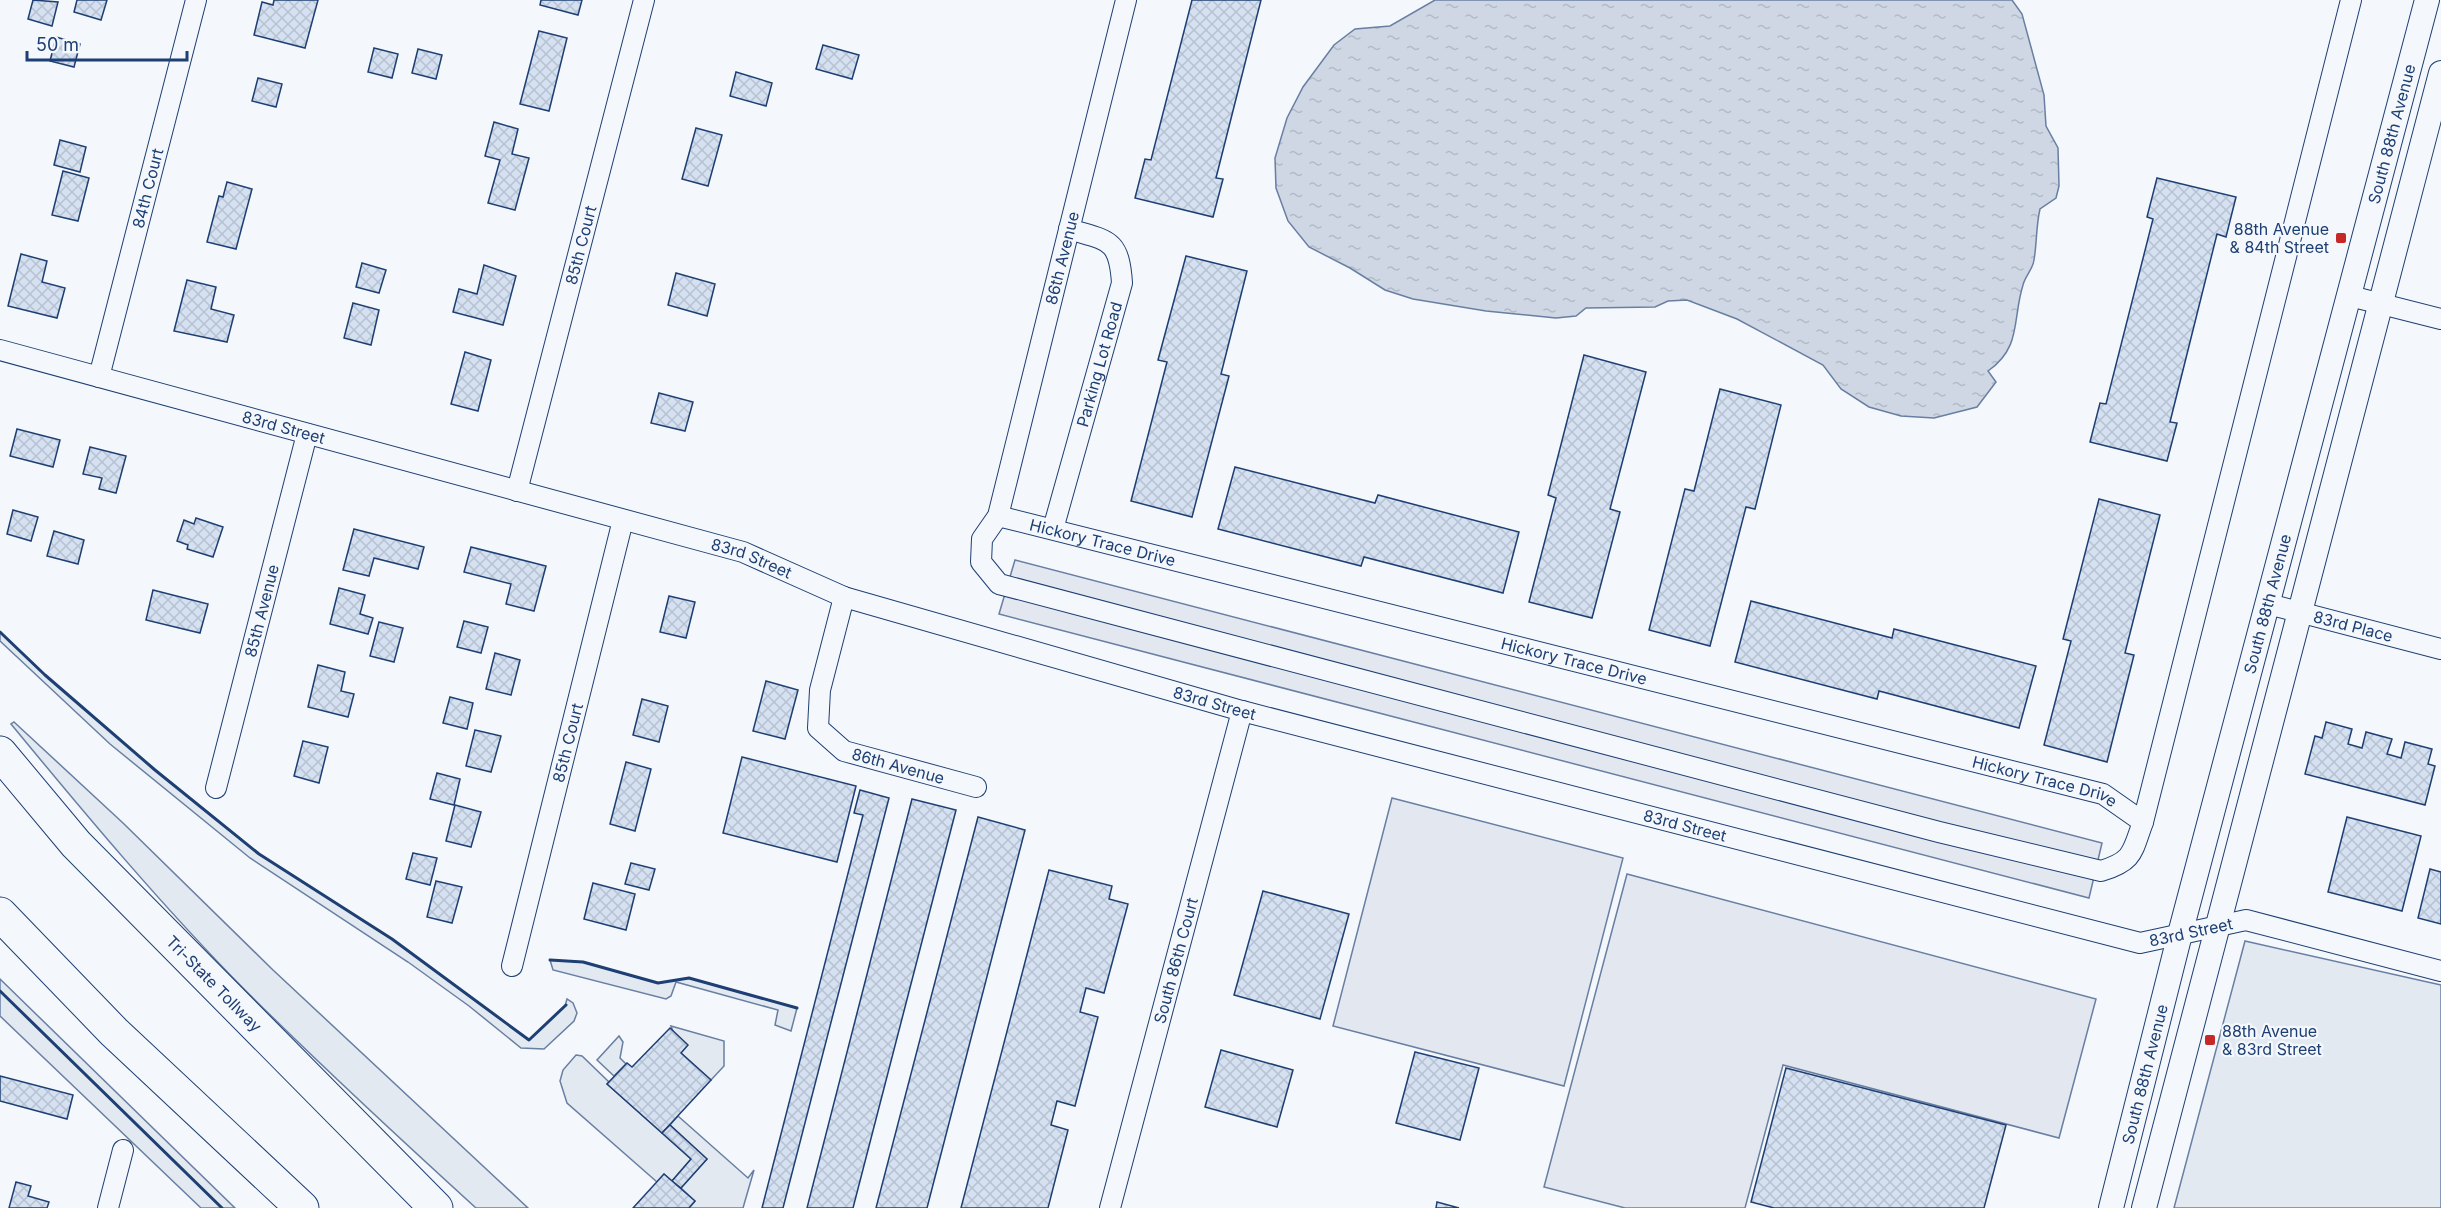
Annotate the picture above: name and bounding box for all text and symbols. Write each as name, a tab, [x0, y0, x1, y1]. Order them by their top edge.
scale bar	[27, 24, 188, 62]
text: 50 m	[36, 34, 79, 55]
street label: South 88th Avenue	[2364, 62, 2420, 206]
street label: 84th Court	[128, 146, 167, 230]
street label: 85th Court	[561, 203, 600, 287]
street label: 86th Avenue	[1041, 209, 1083, 307]
place label: 88th Avenue & 84th Street	[2230, 219, 2329, 257]
marker: 88th Avenue & 84th Street	[2334, 231, 2348, 245]
street label: Parking Lot Road	[1072, 300, 1126, 429]
street label: 83rd Street	[240, 406, 327, 448]
street label: Hickory Trace Drive	[1028, 514, 1178, 570]
street label: South 88th Avenue	[2239, 532, 2295, 676]
street label: 83rd Street	[709, 534, 795, 583]
street label: 85th Avenue	[240, 562, 283, 659]
street label: 83rd Place	[2311, 606, 2395, 646]
street label: Hickory Trace Drive	[1499, 633, 1649, 689]
street label: 83rd Street	[1171, 682, 1258, 724]
street label: 85th Court	[548, 701, 587, 785]
street label: 86th Avenue	[850, 744, 947, 788]
street label: Hickory Trace Drive	[1970, 752, 2121, 811]
street label: 83rd Street	[1641, 805, 1729, 846]
street label: South 86th Court	[1149, 895, 1202, 1026]
street label: 83rd Street	[2147, 913, 2234, 951]
street label: Tri-State Tollway	[162, 931, 266, 1036]
street label: South 88th Avenue	[2117, 1002, 2172, 1146]
place label: 88th Avenue & 83rd Street	[2222, 1021, 2322, 1059]
marker: 88th Avenue & 83rd Street	[2203, 1033, 2217, 1047]

